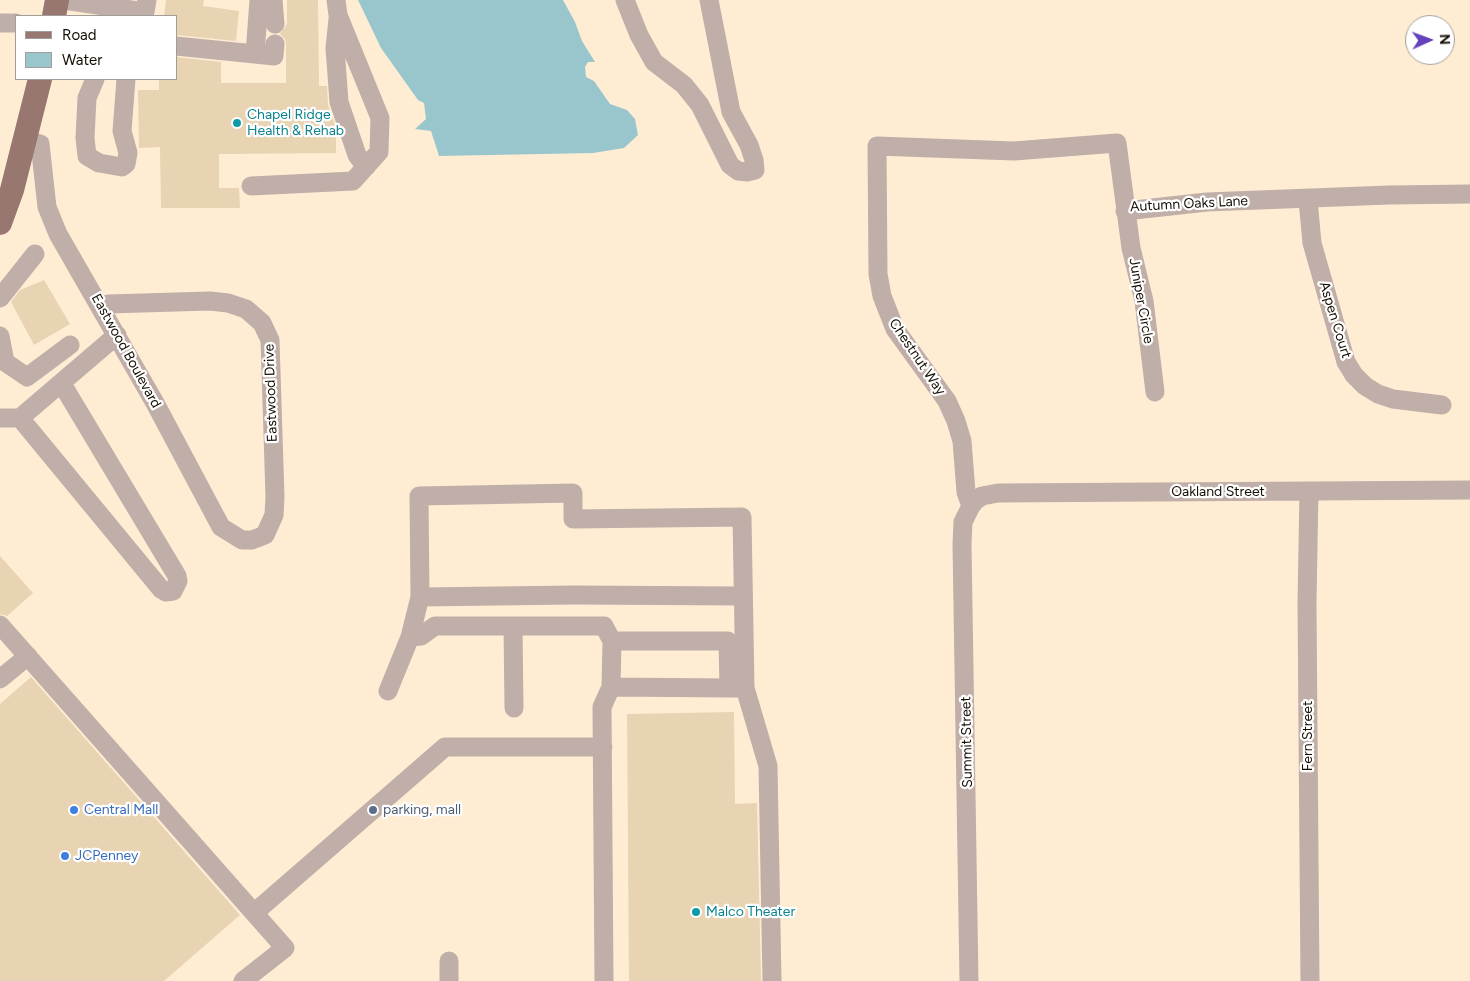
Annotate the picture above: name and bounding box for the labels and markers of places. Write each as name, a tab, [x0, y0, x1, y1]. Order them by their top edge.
place label: Chapel Ridge Health & Rehab	[247, 107, 344, 140]
marker: Chapel Ridge Health & Rehab	[231, 117, 243, 129]
place label: Central Mall	[84, 802, 158, 818]
place label: parking, mall	[383, 802, 461, 818]
marker: Central Mall	[68, 804, 80, 816]
marker: parking, mall	[367, 804, 379, 816]
place label: JCPenney	[75, 848, 138, 864]
marker: JCPenney	[59, 850, 71, 862]
place label: Malco Theater	[706, 904, 795, 920]
marker: Malco Theater	[690, 906, 702, 918]

